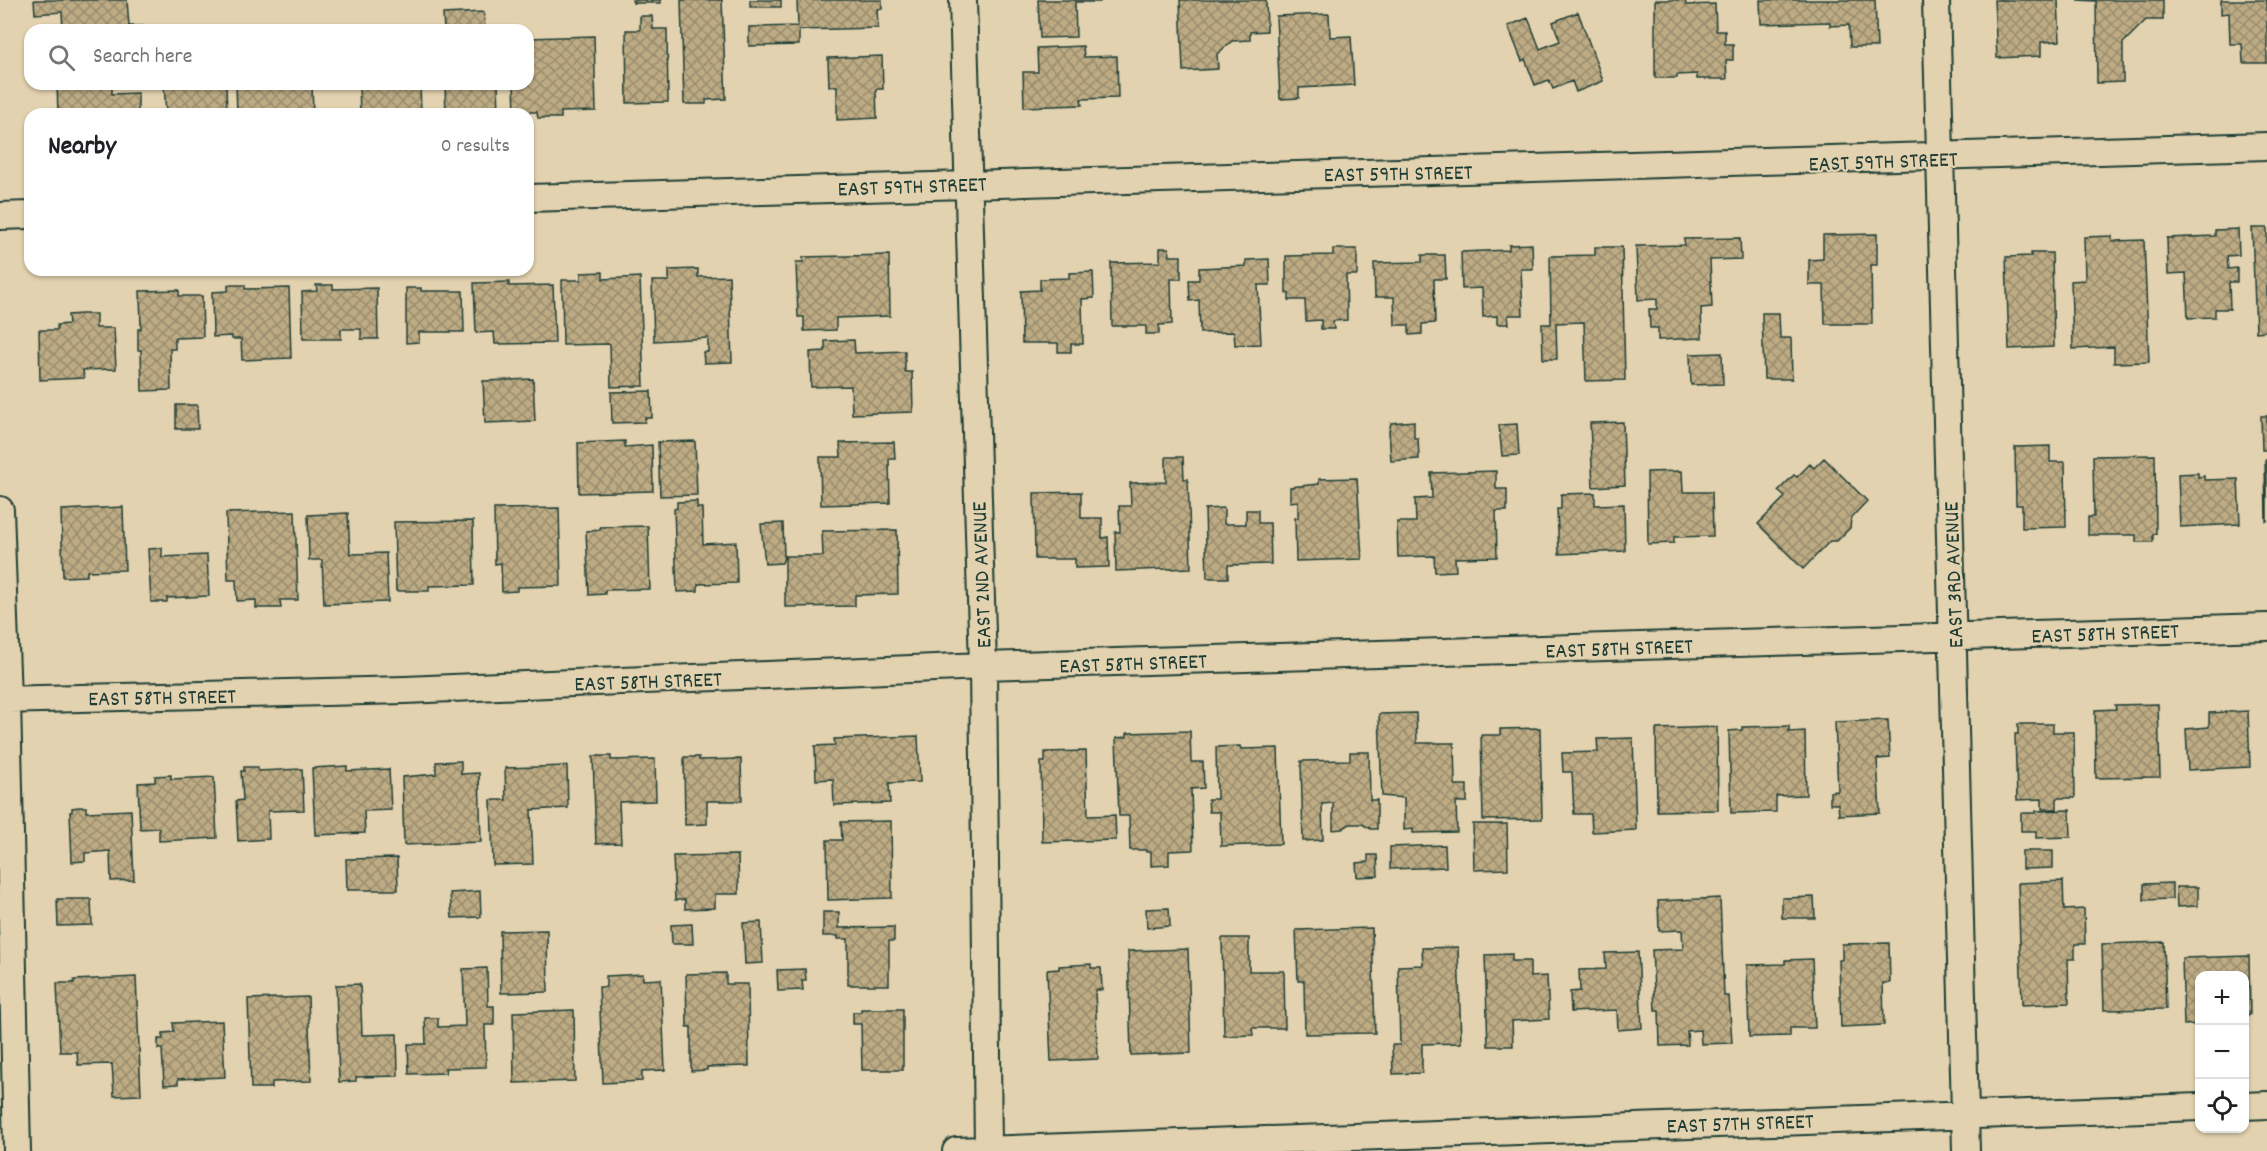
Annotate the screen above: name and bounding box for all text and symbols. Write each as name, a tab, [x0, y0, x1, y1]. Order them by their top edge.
search box	[24, 24, 534, 90]
icon: search	[45, 41, 78, 74]
text: Search here	[93, 42, 192, 73]
text: Nearby	[48, 129, 116, 166]
text: 0 results	[441, 133, 510, 161]
street label: EAST 59TH STREET	[1808, 145, 1958, 182]
street label: EAST 59TH STREET	[1323, 159, 1473, 192]
street label: EAST 59TH STREET	[837, 170, 987, 207]
street label: EAST 2ND AVENUE	[965, 501, 1002, 649]
street label: EAST 3RD AVENUE	[1937, 501, 1974, 649]
street label: EAST 58TH STREET	[2031, 617, 2180, 654]
street label: EAST 58TH STREET	[1545, 632, 1694, 669]
street label: EAST 58TH STREET	[1059, 647, 1208, 684]
street label: EAST 58TH STREET	[574, 665, 723, 702]
street label: EAST 58TH STREET	[88, 683, 236, 716]
map controls	[2195, 971, 2249, 1133]
button: +	[2195, 971, 2249, 1025]
button: −	[2195, 1025, 2249, 1079]
button: locate	[2195, 1079, 2249, 1133]
street label: EAST 57TH STREET	[1666, 1107, 1814, 1144]

